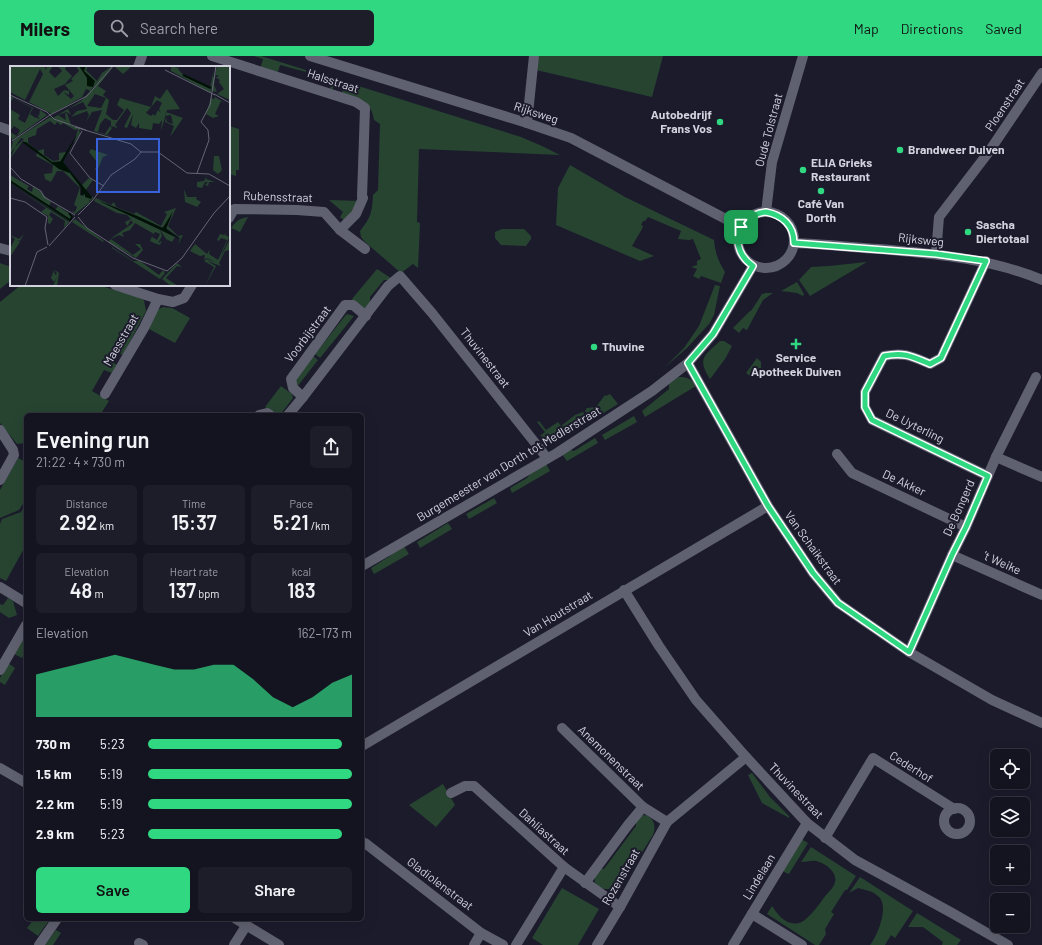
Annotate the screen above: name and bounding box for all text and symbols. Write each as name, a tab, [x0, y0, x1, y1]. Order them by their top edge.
search box	[94, 10, 374, 46]
text: Milers	[20, 17, 70, 40]
icon: search	[108, 17, 130, 39]
text: Search here	[140, 19, 218, 37]
text: Map	[854, 20, 879, 37]
text: Directions	[901, 20, 963, 37]
text: Saved	[985, 20, 1022, 37]
street label: Halsstraat	[306, 65, 361, 95]
inset map	[10, 66, 230, 286]
street label: Ploenstraat	[982, 76, 1027, 133]
street label: Oude Tolstraat	[751, 91, 785, 168]
street label: Rijksweg	[512, 98, 560, 126]
place label: Autobedrijf Frans Vos	[651, 107, 712, 135]
marker: Autobedrijf Frans Vos	[715, 117, 725, 127]
place label: Brandweer Duiven	[908, 142, 1005, 156]
marker: Brandweer Duiven	[895, 145, 905, 155]
place label: ELIA Grieks Restaurant	[811, 155, 872, 183]
marker: ELIA Grieks Restaurant	[798, 165, 808, 175]
marker: Café Van Dorth	[816, 186, 826, 196]
street label: Rubensstraat	[243, 188, 313, 204]
place label: Café Van Dorth	[798, 196, 844, 224]
pin	[724, 210, 758, 244]
icon: arrive	[730, 216, 752, 238]
place label: Sascha Diertotaal	[976, 217, 1029, 245]
marker: Sascha Diertotaal	[963, 227, 973, 237]
street label: Rijksweg	[898, 230, 945, 248]
street label: Voorbijstraat	[281, 302, 333, 365]
street label: Maesstraat	[100, 311, 141, 368]
street label: Thuvinestraat	[458, 325, 514, 390]
place label: Thuvine	[602, 339, 645, 353]
marker: Service Apotheek Duiven	[791, 339, 801, 349]
marker: Thuvine	[589, 342, 599, 352]
place label: Service Apotheek Duiven	[751, 350, 841, 378]
street label: Burgemeester van Dorth tot Medlerstraat	[414, 402, 603, 524]
street label: De Uyterling	[884, 405, 947, 445]
text: Evening run	[36, 426, 150, 452]
button: share	[310, 426, 352, 468]
text: 21:22 · 4 × 730 m	[36, 454, 125, 470]
street label: De Akker	[881, 466, 929, 498]
street label: De Bongerd	[939, 477, 977, 538]
text: Distance	[66, 497, 108, 510]
text: Time	[182, 497, 206, 510]
text: Pace	[290, 497, 313, 510]
street label: Van Schaikstraat	[782, 508, 845, 587]
text: 2.92	[59, 510, 97, 534]
text: 15:37	[171, 510, 217, 534]
text: 5:21	[273, 510, 309, 534]
text: km	[97, 519, 114, 532]
text: /km	[309, 519, 330, 532]
street label: 't Weike	[981, 548, 1023, 577]
text: Elevation	[65, 565, 109, 578]
text: Heart rate	[170, 565, 218, 578]
text: kcal	[292, 565, 311, 578]
text: 48	[70, 578, 92, 602]
text: 137	[169, 578, 196, 602]
text: 183	[287, 578, 316, 602]
text: m	[92, 587, 104, 600]
text: bpm	[196, 587, 219, 600]
street label: Van Houtstraat	[521, 587, 594, 639]
text: Elevation	[36, 625, 88, 641]
text: 162–173 m	[297, 625, 352, 641]
street label: Anemonenstraat	[576, 722, 648, 792]
text: 730 m	[36, 736, 70, 752]
text: 5:23	[100, 736, 125, 752]
street label: Cederhof	[887, 747, 936, 785]
map controls	[990, 749, 1030, 933]
button: locate	[990, 749, 1030, 789]
street label: Thuvinestraat	[767, 759, 827, 821]
text: 1.5 km	[36, 766, 72, 782]
text: 5:19	[100, 766, 122, 782]
text: 2.2 km	[36, 796, 74, 812]
text: 5:19	[100, 796, 122, 812]
button: layers	[990, 797, 1030, 837]
street label: Dahliastraat	[517, 805, 573, 858]
text: 2.9 km	[36, 826, 74, 842]
text: 5:23	[100, 826, 125, 842]
button: +	[990, 845, 1030, 885]
street label: Rozenstraat	[598, 846, 642, 907]
street label: Lindelaan	[739, 851, 777, 902]
street label: Gladiolenstraat	[405, 854, 476, 913]
button: Save	[36, 867, 190, 913]
button: Share	[198, 867, 352, 913]
button: −	[990, 893, 1030, 933]

